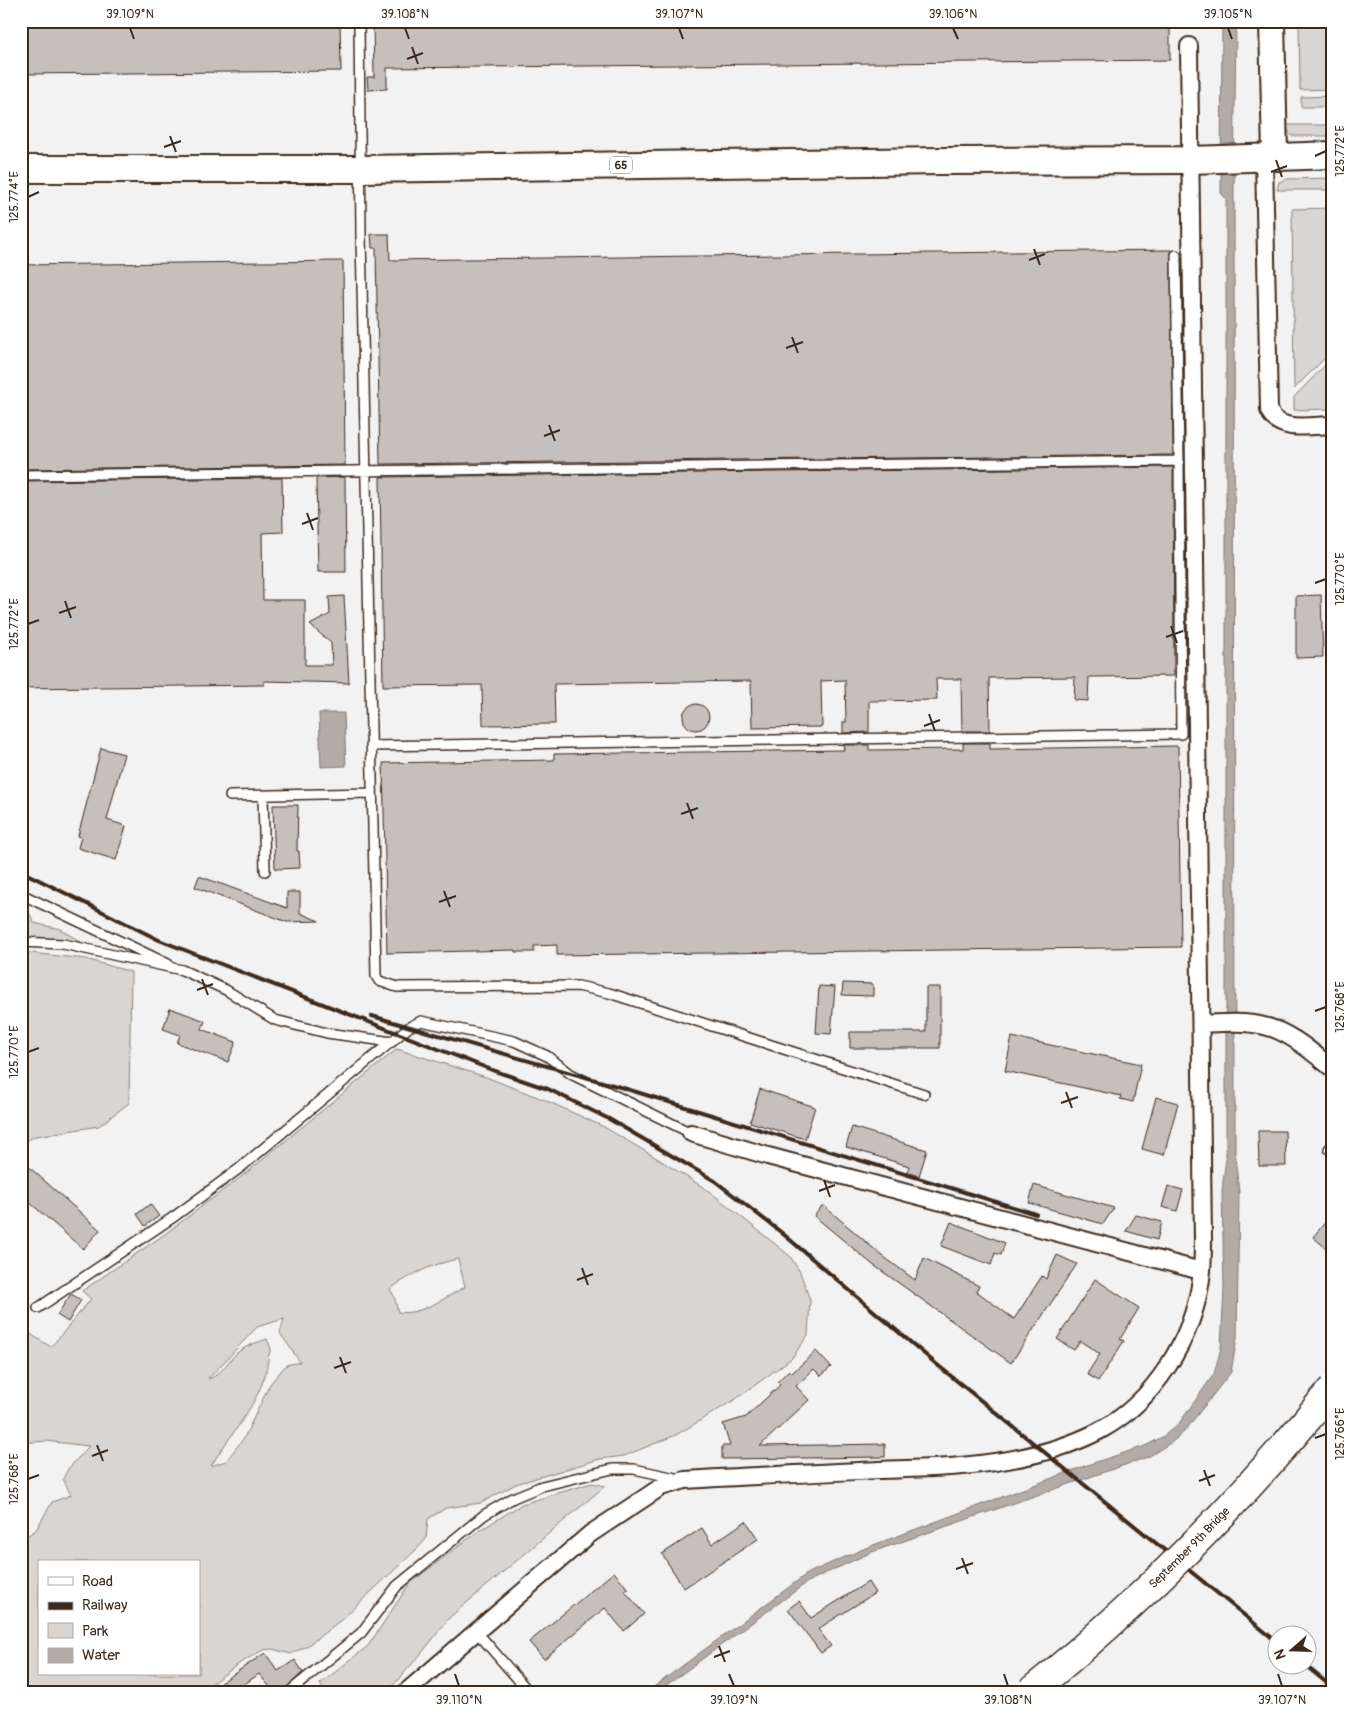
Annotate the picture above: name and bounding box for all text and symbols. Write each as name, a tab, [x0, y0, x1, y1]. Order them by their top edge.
text: 39.109°N	[106, 7, 154, 22]
text: 39.108°N	[381, 7, 429, 22]
text: 39.107°N	[655, 7, 703, 22]
text: 39.106°N	[929, 7, 977, 22]
text: 39.105°N	[1204, 7, 1252, 22]
text: 125.772°E	[1333, 125, 1348, 177]
road number: 65	[610, 156, 632, 174]
text: 125.774°E	[7, 171, 22, 223]
text: 125.770°E	[1333, 553, 1348, 605]
text: 125.772°E	[7, 598, 22, 650]
text: 125.768°E	[1333, 981, 1348, 1033]
text: 125.770°E	[7, 1026, 22, 1078]
text: 125.766°E	[1333, 1408, 1348, 1460]
text: 125.768°E	[7, 1453, 22, 1505]
street label: September 9th Bridge	[1145, 1504, 1233, 1592]
legend	[38, 1560, 200, 1676]
text: Road	[82, 1572, 113, 1591]
text: Railway	[82, 1596, 128, 1615]
text: Park	[82, 1622, 109, 1641]
north arrow	[1266, 1626, 1316, 1676]
text: Water	[82, 1646, 121, 1665]
text: N	[1271, 1647, 1290, 1662]
text: 39.110°N	[436, 1693, 482, 1708]
text: 39.109°N	[710, 1693, 758, 1708]
text: 39.108°N	[984, 1693, 1032, 1708]
text: 39.107°N	[1258, 1693, 1306, 1708]

